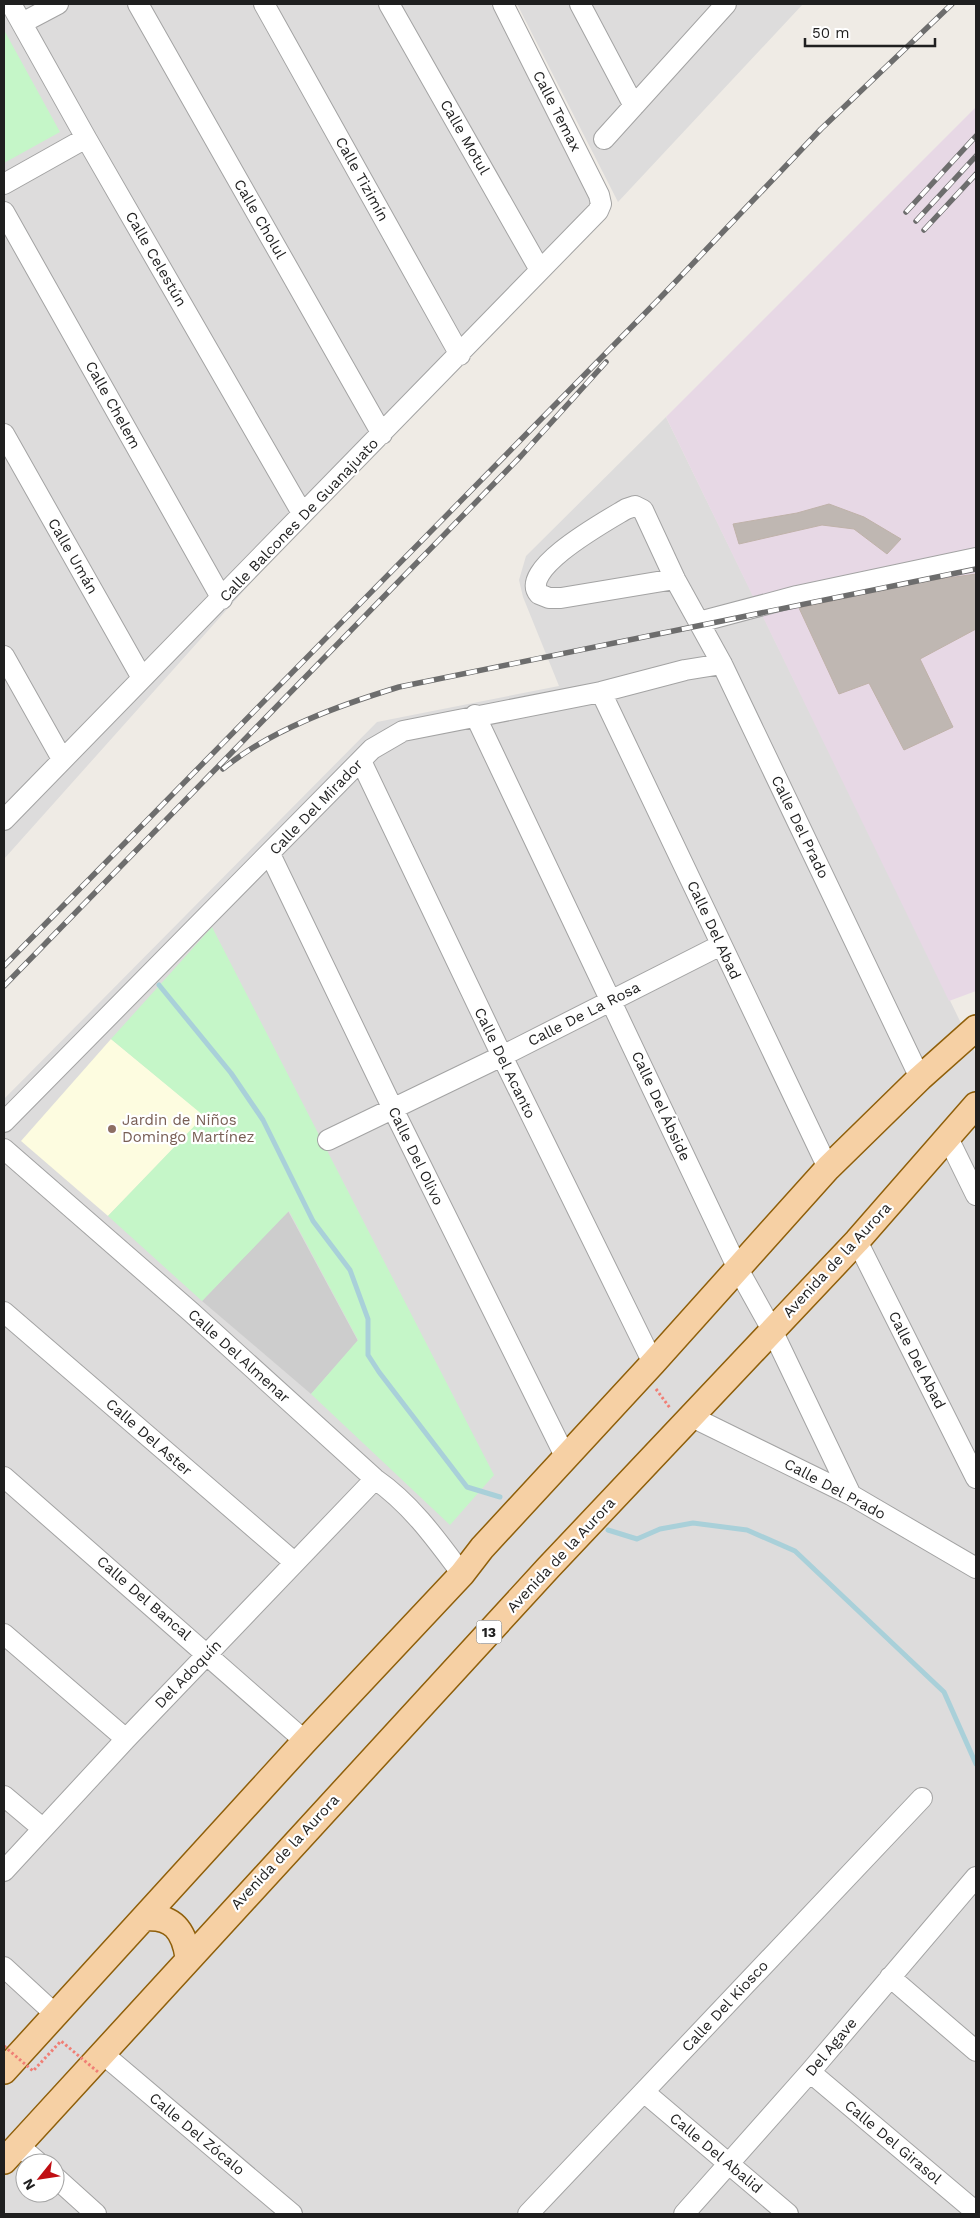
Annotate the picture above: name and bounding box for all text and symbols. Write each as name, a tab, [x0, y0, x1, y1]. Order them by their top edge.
scale bar	[805, 15, 935, 47]
text: 50 m	[812, 24, 849, 42]
street label: Calle Temax	[529, 68, 585, 154]
street label: Calle Motul	[436, 96, 494, 178]
street label: Calle Tizimín	[331, 134, 393, 224]
street label: Calle Cholul	[230, 176, 290, 262]
street label: Calle Celestún	[122, 208, 190, 310]
street label: Calle Chelem	[81, 358, 145, 452]
street label: Calle Balcones De Guanajuato	[216, 434, 382, 606]
street label: Calle Umán	[44, 515, 102, 597]
street label: Calle Del Mirador	[266, 755, 366, 859]
street label: Calle Del Prado	[767, 773, 833, 881]
street label: Calle Del Abad	[683, 878, 745, 982]
street label: Calle De La Rosa	[525, 978, 644, 1050]
street label: Calle Del Acanto	[470, 1005, 540, 1121]
street label: Calle Del Ábside	[628, 1048, 694, 1164]
street label: Calle Del Olivo	[384, 1104, 448, 1208]
place label: Jardin de Niños Domingo Martínez	[122, 1111, 255, 1146]
marker: Jardin de Niños Domingo Martínez	[106, 1123, 118, 1135]
street label: Avenida de la Aurora	[779, 1198, 895, 1321]
street label: Calle Del Almenar	[184, 1305, 294, 1407]
street label: Calle Del Abad	[885, 1308, 949, 1412]
street label: Calle Del Aster	[102, 1395, 196, 1479]
street label: Calle Del Prado	[781, 1455, 889, 1523]
street label: Avenida de la Aurora	[503, 1493, 619, 1616]
street label: Calle Del Bancal	[93, 1552, 195, 1644]
road number: 13	[476, 1620, 502, 1644]
street label: Del Adoquín	[151, 1636, 225, 1712]
street label: Avenida de la Aurora	[227, 1790, 343, 1913]
street label: Calle Del Kiosco	[678, 1957, 772, 2055]
street label: Del Agave	[801, 2014, 861, 2080]
street label: Calle Del Zócalo	[146, 2089, 248, 2179]
street label: Calle Del Girasol	[841, 2096, 945, 2188]
street label: Calle Del Abalid	[666, 2109, 766, 2197]
north arrow	[15, 2153, 65, 2203]
text: N	[19, 2176, 38, 2193]

